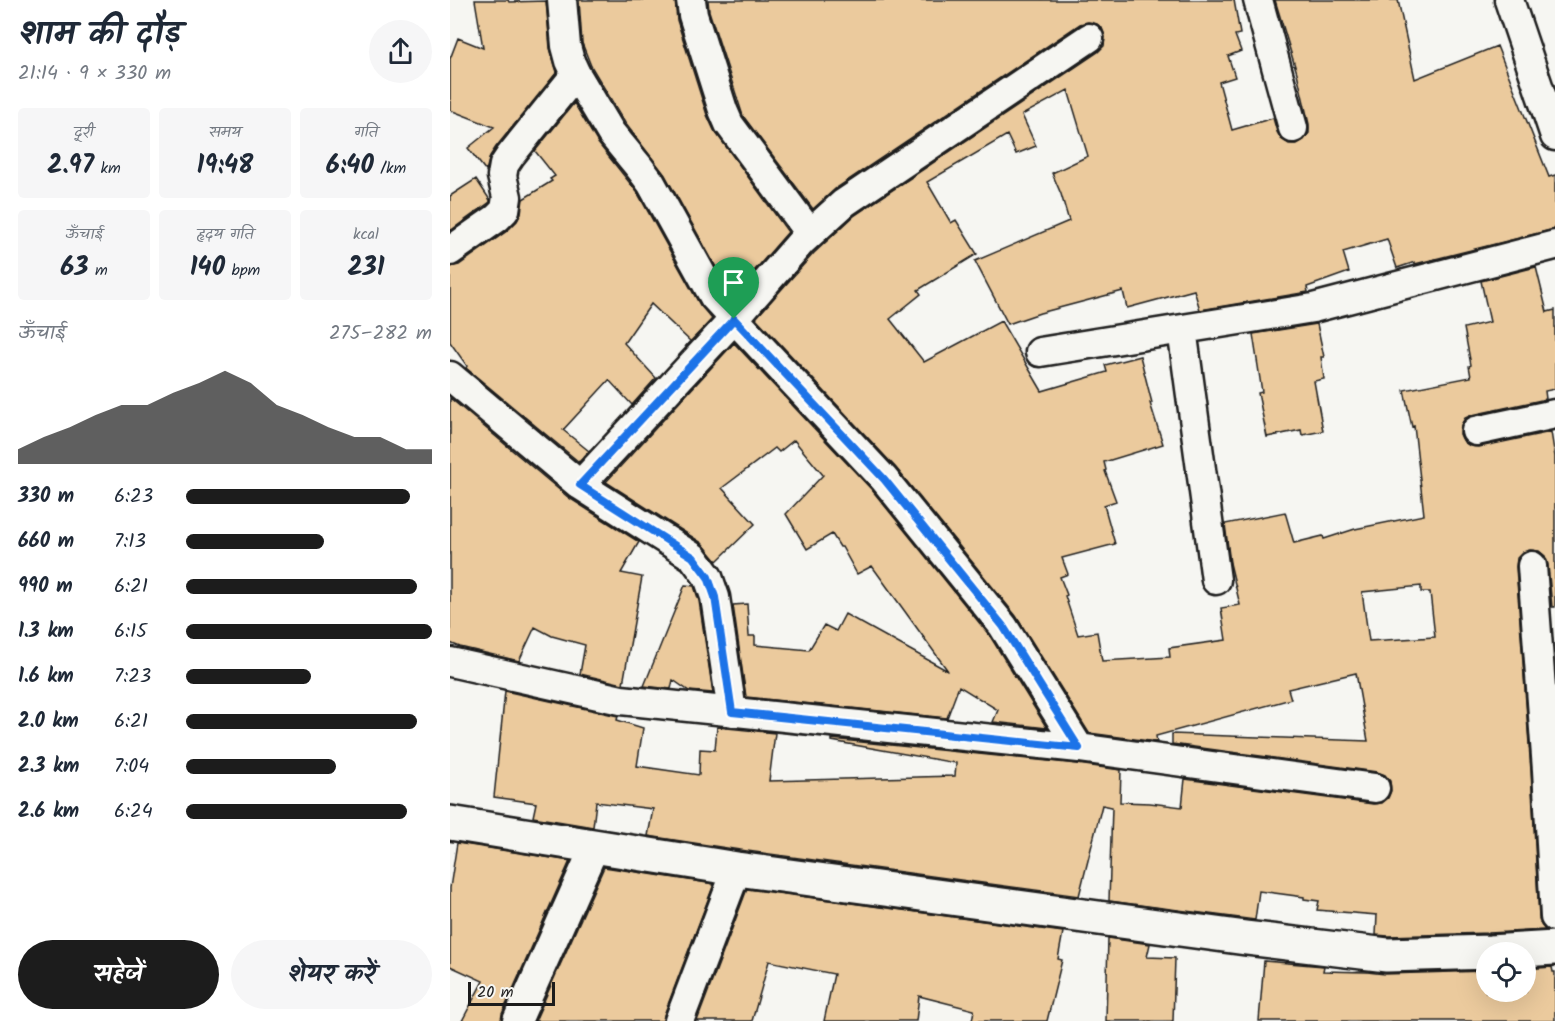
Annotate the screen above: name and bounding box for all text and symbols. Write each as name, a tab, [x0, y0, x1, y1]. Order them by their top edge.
text: शाम की दौड़	[18, 9, 181, 62]
button: share	[369, 20, 432, 83]
text: 21:14 · 9 × 330 m	[18, 58, 171, 90]
text: दूरी	[74, 120, 94, 145]
text: समय	[209, 120, 241, 145]
text: गति	[354, 120, 378, 145]
text: 2.97	[47, 145, 94, 187]
text: 19:48	[197, 145, 253, 187]
text: 6:40	[326, 145, 374, 187]
text: km	[94, 156, 121, 181]
text: /km	[374, 156, 406, 181]
text: ऊँचाई	[65, 222, 103, 247]
text: हृदय गति	[196, 222, 254, 247]
text: kcal	[353, 222, 379, 247]
text: 63	[60, 247, 89, 289]
text: 140	[190, 247, 225, 289]
text: 231	[347, 247, 385, 289]
pin	[708, 257, 759, 319]
text: m	[89, 258, 108, 283]
text: bpm	[225, 258, 260, 283]
icon: arrive	[717, 266, 750, 299]
text: ऊँचाई	[18, 318, 66, 350]
text: 275–282 m	[329, 318, 432, 350]
text: 330 m	[18, 481, 74, 513]
text: 6:23	[114, 481, 153, 513]
text: 660 m	[18, 526, 74, 558]
text: 7:13	[114, 526, 146, 558]
text: 990 m	[18, 571, 73, 603]
text: 6:21	[114, 571, 148, 603]
text: 1.3 km	[18, 616, 74, 648]
text: 6:15	[114, 616, 147, 648]
text: 1.6 km	[18, 661, 74, 693]
text: 7:23	[114, 661, 151, 693]
text: 2.0 km	[18, 706, 79, 738]
text: 6:21	[114, 706, 148, 738]
text: 2.3 km	[18, 751, 79, 783]
text: 7:04	[114, 751, 149, 783]
text: 2.6 km	[18, 796, 79, 828]
text: 6:24	[114, 796, 153, 828]
button: सहेजें	[18, 940, 219, 1009]
button: शेयर करें	[231, 940, 432, 1009]
map controls	[1476, 942, 1536, 1002]
button: locate	[1476, 942, 1536, 1002]
scale bar	[468, 979, 555, 1006]
text: 20 m	[477, 980, 513, 1005]

